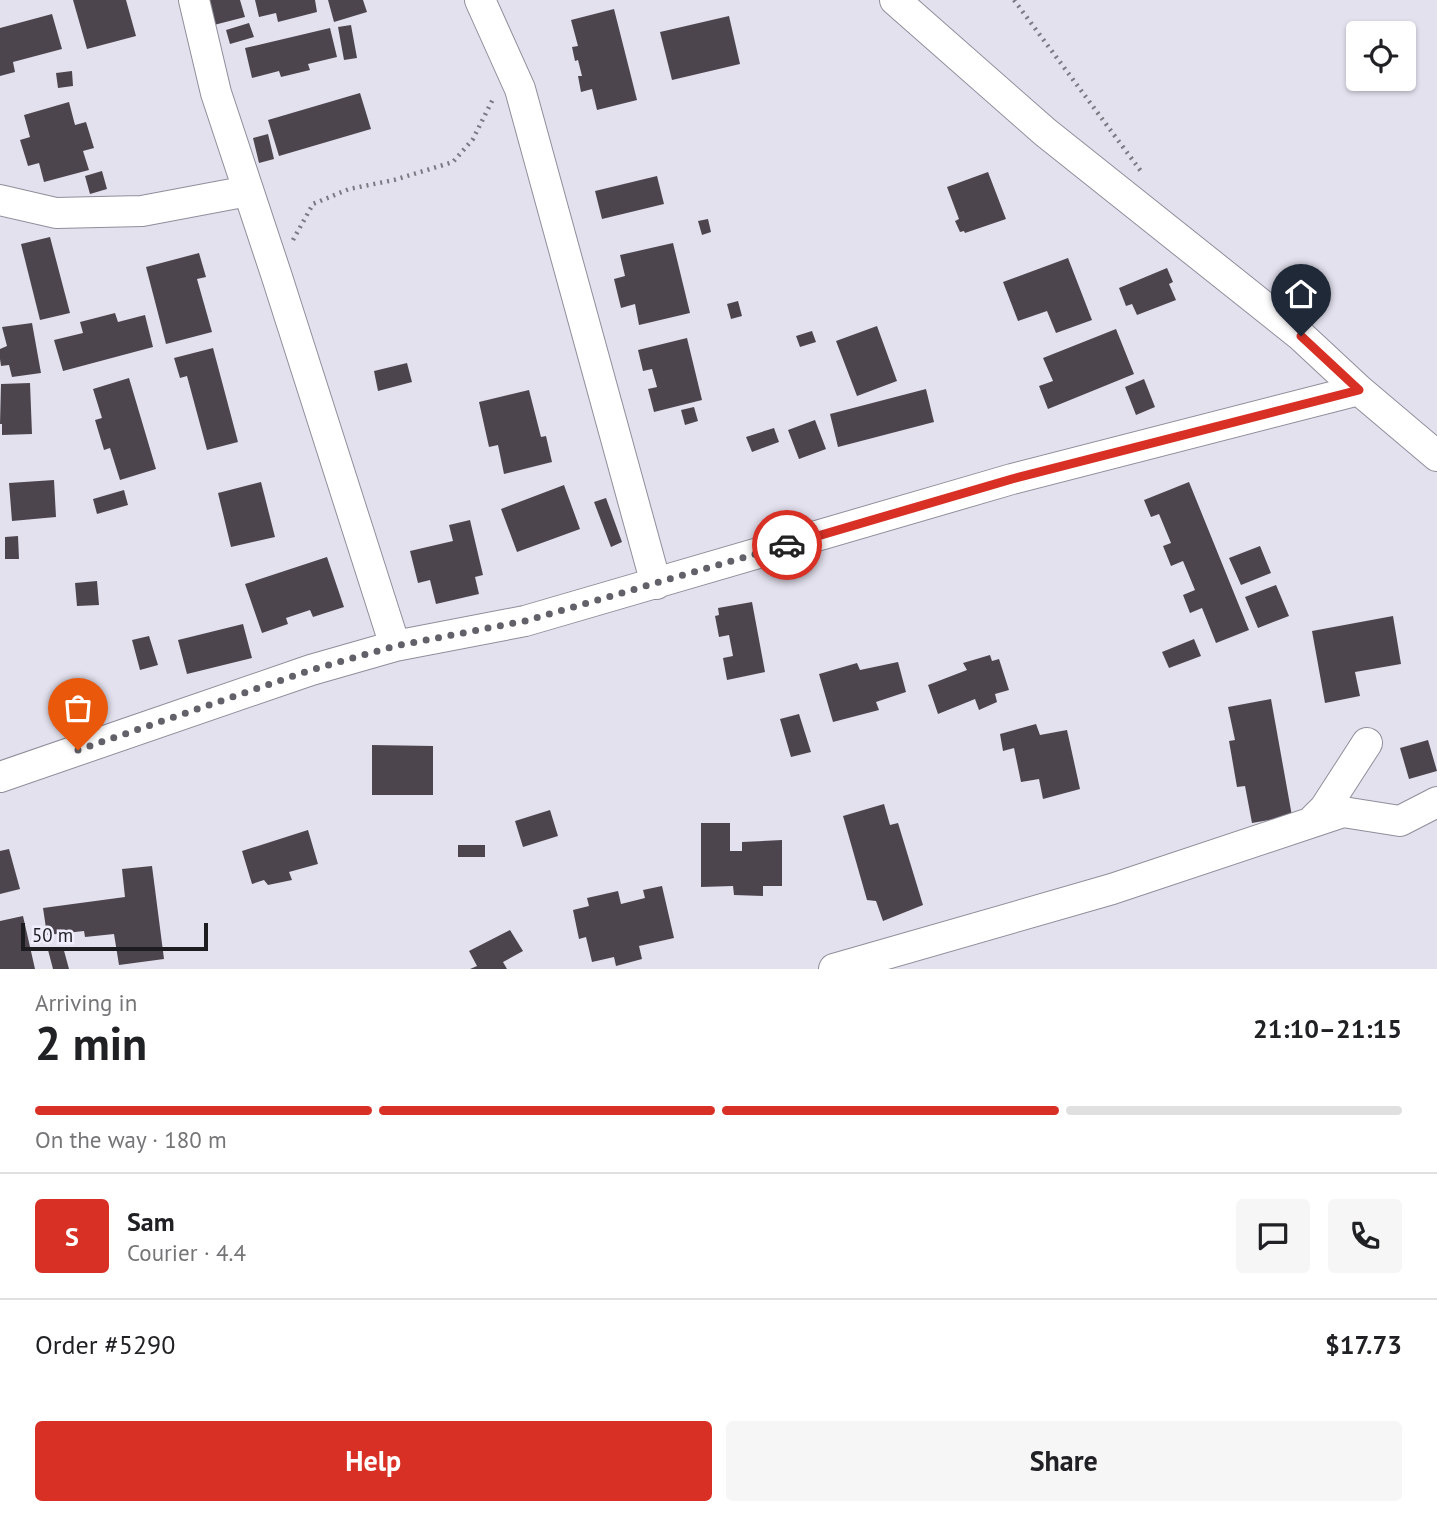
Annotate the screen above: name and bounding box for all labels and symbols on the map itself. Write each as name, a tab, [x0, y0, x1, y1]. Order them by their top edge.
pin	[1271, 264, 1331, 336]
courier	[752, 510, 822, 580]
pin	[48, 678, 108, 750]
scale bar	[21, 920, 208, 952]

